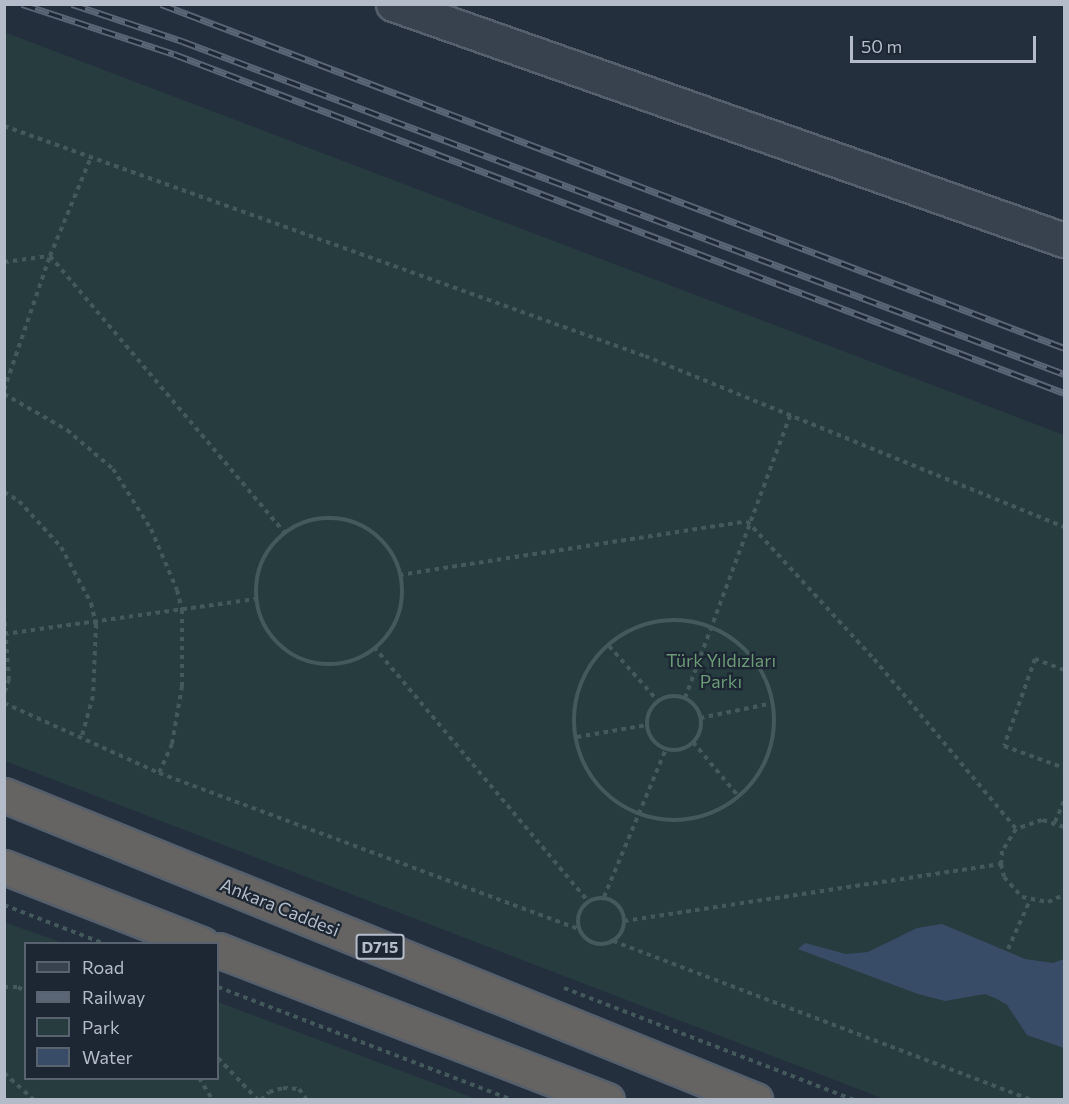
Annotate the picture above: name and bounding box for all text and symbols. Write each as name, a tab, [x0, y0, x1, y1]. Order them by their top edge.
scale bar	[853, 24, 1039, 62]
text: 50 m	[861, 35, 902, 57]
park label: Türk Yıldızları Parkı	[666, 650, 776, 692]
street label: Ankara Caddesi	[217, 873, 343, 941]
road number: D715	[354, 934, 406, 960]
legend	[24, 942, 219, 1080]
text: Road	[82, 956, 124, 978]
text: Railway	[82, 986, 145, 1008]
text: Park	[82, 1016, 120, 1038]
text: Water	[82, 1046, 133, 1068]

